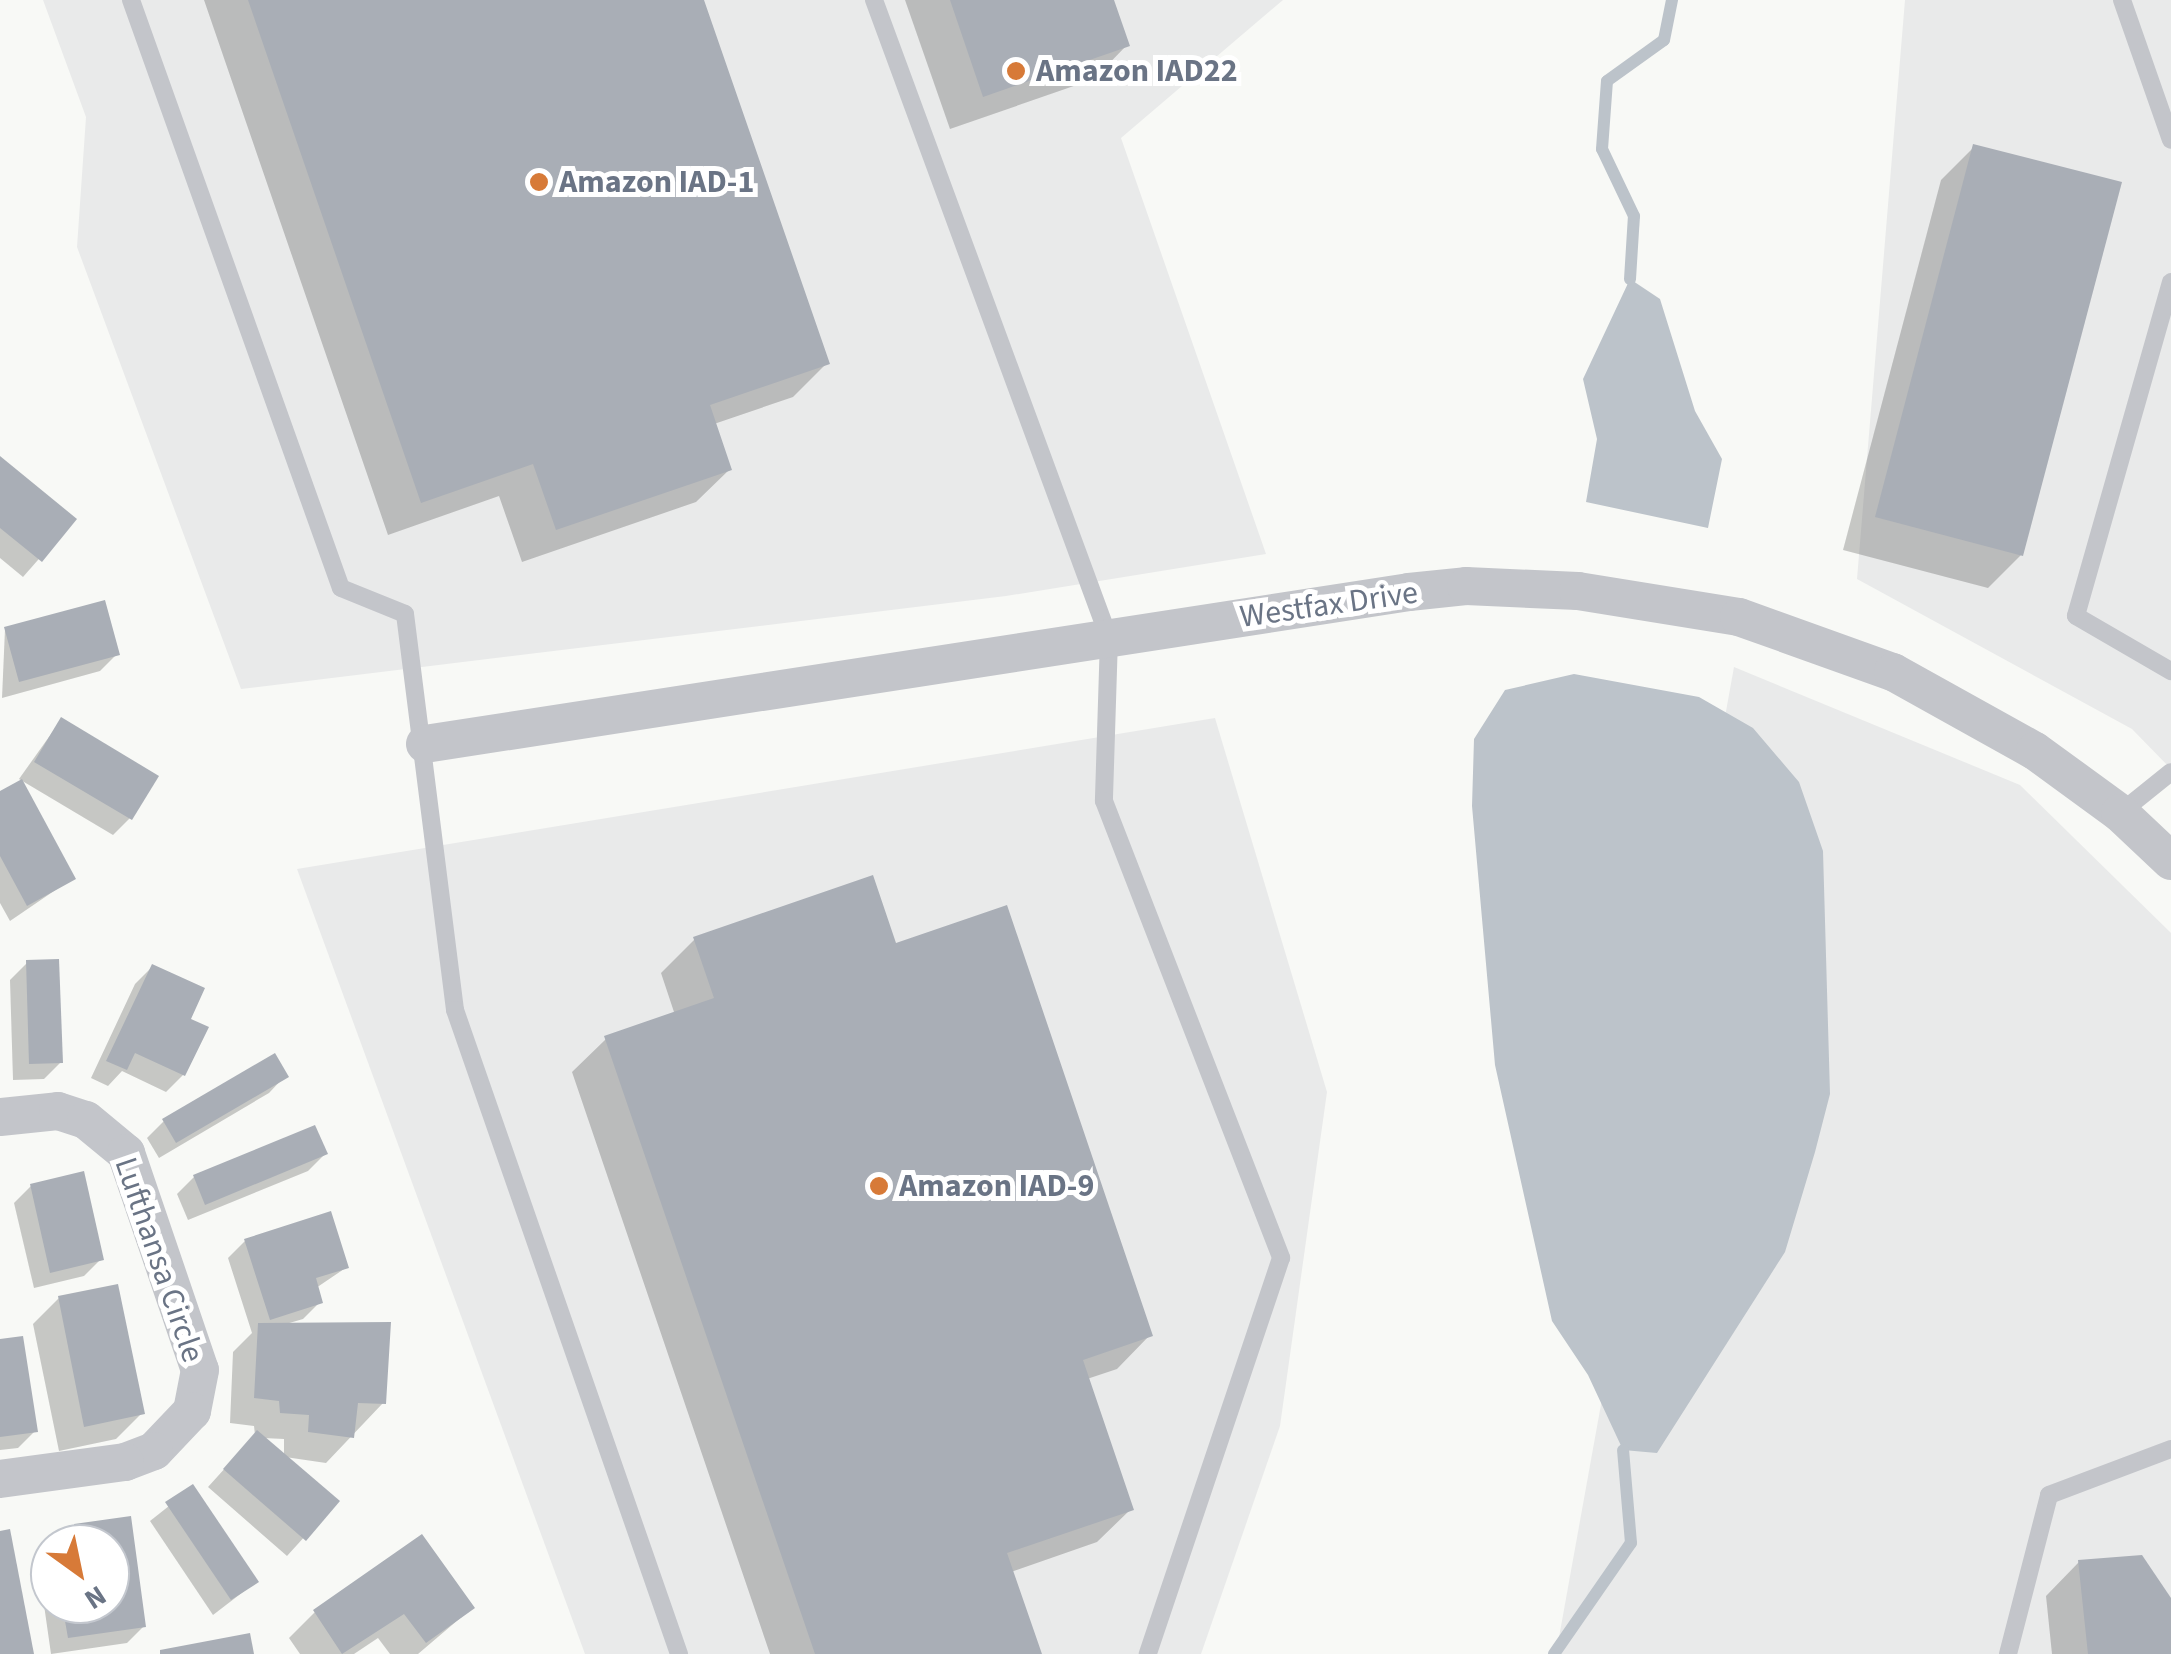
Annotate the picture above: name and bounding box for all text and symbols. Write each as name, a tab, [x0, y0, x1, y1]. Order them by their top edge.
place label: Amazon IAD22	[1036, 52, 1238, 90]
marker: Amazon IAD22	[1005, 60, 1027, 82]
place label: Amazon IAD-1	[559, 163, 754, 201]
marker: Amazon IAD-1	[528, 171, 550, 193]
street label: Westfax Drive	[1238, 574, 1420, 636]
street label: Lufthansa Circle	[106, 1152, 212, 1368]
place label: Amazon IAD-9	[899, 1167, 1094, 1205]
marker: Amazon IAD-9	[868, 1175, 890, 1197]
north arrow	[30, 1524, 130, 1624]
text: N	[77, 1576, 114, 1619]

